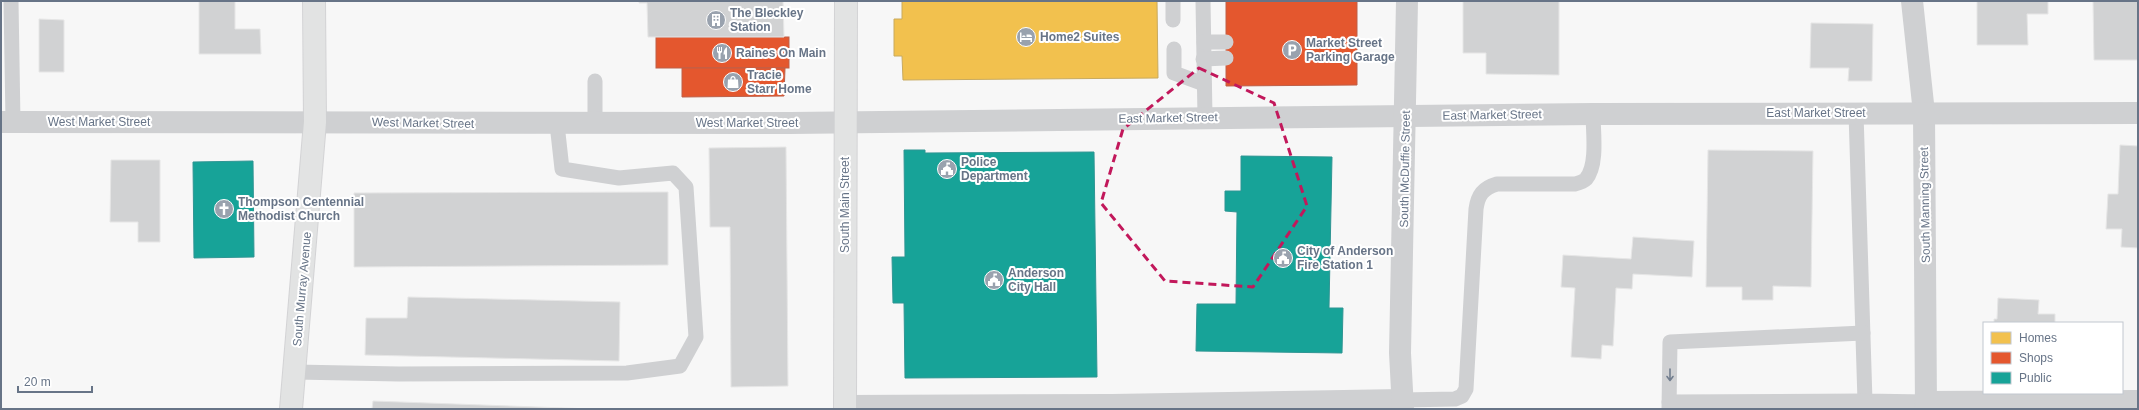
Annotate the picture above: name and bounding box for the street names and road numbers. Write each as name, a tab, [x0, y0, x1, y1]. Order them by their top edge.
street label: East Market Street	[1766, 106, 1866, 120]
street label: East Market Street	[1442, 107, 1542, 123]
street label: East Market Street	[1118, 110, 1218, 126]
street label: South McDuffie Street	[1397, 110, 1413, 228]
street label: West Market Street	[48, 115, 151, 129]
street label: West Market Street	[372, 115, 475, 131]
street label: West Market Street	[696, 116, 799, 130]
street label: South Manning Street	[1917, 146, 1933, 263]
street label: South Main Street	[838, 156, 852, 253]
street label: South Murray Avenue	[290, 231, 314, 347]

